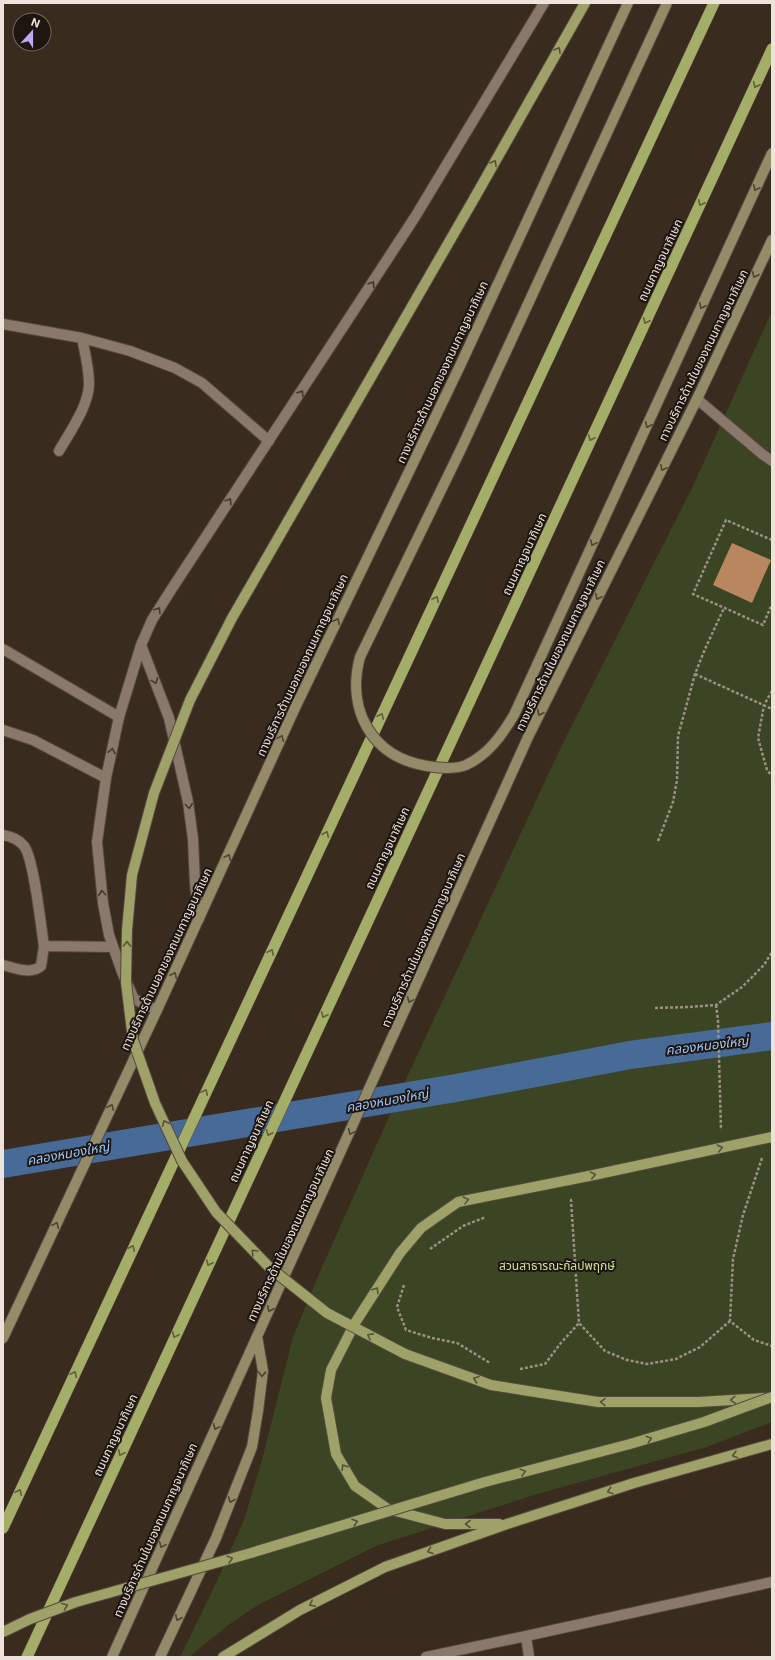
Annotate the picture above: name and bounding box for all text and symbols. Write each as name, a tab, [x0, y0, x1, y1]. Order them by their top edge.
north arrow	[12, 12, 52, 52]
text: N	[29, 15, 42, 31]
one-way arrow	[554, 47, 561, 54]
one-way arrow	[753, 80, 761, 88]
one-way arrow	[490, 160, 497, 167]
one-way arrow	[753, 184, 761, 192]
one-way arrow	[698, 198, 706, 206]
street label: ถนนกาญจนาภิเษก	[634, 216, 686, 304]
street label: ทางบริการด้านในของถนนกาญจนาภิเษก	[655, 267, 751, 443]
one-way arrow	[752, 271, 760, 278]
street label: ทางบริการด้านนอกของถนนกาญจนาภิเษก	[393, 278, 491, 466]
one-way arrow	[367, 281, 375, 288]
one-way arrow	[699, 302, 707, 310]
one-way arrow	[643, 316, 651, 324]
one-way arrow	[296, 390, 303, 397]
one-way arrow	[644, 421, 652, 428]
one-way arrow	[588, 435, 596, 442]
one-way arrow	[660, 464, 668, 471]
one-way arrow	[224, 498, 232, 505]
street label: ถนนกาญจนาภิเษก	[498, 510, 550, 598]
one-way arrow	[590, 538, 598, 546]
street label: ทางบริการด้านในของถนนกาญจนาภิเษก	[512, 557, 608, 733]
street label: ทางบริการด้านนอกของถนนกาญจนาภิเษก	[253, 571, 351, 759]
one-way arrow	[596, 592, 603, 600]
one-way arrow	[431, 595, 439, 603]
one-way arrow	[154, 607, 161, 614]
one-way arrow	[332, 618, 340, 625]
one-way arrow	[150, 678, 158, 685]
one-way arrow	[537, 709, 545, 716]
one-way arrow	[376, 713, 384, 721]
one-way arrow	[276, 735, 284, 743]
one-way arrow	[107, 748, 115, 754]
one-way arrow	[184, 803, 193, 809]
street label: ถนนกาญจนาภิเษก	[361, 804, 413, 892]
one-way arrow	[321, 831, 329, 839]
street label: ทางบริการด้านในของถนนกาญจนาภิเษก	[378, 851, 468, 1029]
one-way arrow	[223, 853, 231, 861]
street label: ทางบริการด้านนอกของถนนกาญจนาภิเษก	[117, 865, 215, 1053]
one-way arrow	[98, 890, 107, 896]
one-way arrow	[123, 941, 131, 947]
one-way arrow	[266, 949, 274, 956]
one-way arrow	[169, 972, 177, 979]
one-way arrow	[407, 996, 415, 1004]
one-way arrow	[321, 1010, 329, 1018]
water label: คลองหนองใหญ่	[665, 1032, 751, 1058]
water label: คลองหนองใหญ่	[345, 1085, 431, 1115]
one-way arrow	[200, 1089, 208, 1097]
street label: ถนนกาญจนาภิเษก	[225, 1097, 277, 1185]
one-way arrow	[106, 1104, 114, 1112]
one-way arrow	[161, 1120, 169, 1127]
one-way arrow	[348, 1127, 356, 1135]
one-way arrow	[266, 1128, 274, 1136]
water label: คลองหนองใหญ่	[26, 1138, 112, 1168]
one-way arrow	[717, 1144, 723, 1152]
street label: ทางบริการด้านในของถนนกาญจนาภิเษก	[243, 1146, 337, 1324]
one-way arrow	[590, 1172, 596, 1180]
one-way arrow	[463, 1197, 469, 1205]
one-way arrow	[51, 1221, 59, 1229]
one-way arrow	[127, 1245, 135, 1252]
one-way arrow	[251, 1249, 259, 1257]
park label: สวนสาธารณะกัลปพฤกษ์	[499, 1258, 615, 1273]
one-way arrow	[206, 1259, 214, 1266]
one-way arrow	[371, 1287, 379, 1294]
one-way arrow	[267, 1305, 275, 1312]
one-way arrow	[172, 1331, 180, 1338]
one-way arrow	[367, 1333, 374, 1340]
one-way arrow	[69, 1371, 77, 1378]
one-way arrow	[258, 1371, 266, 1377]
one-way arrow	[472, 1376, 479, 1384]
street label: ถนนกาญจนาภิเษก	[89, 1391, 141, 1479]
one-way arrow	[730, 1395, 736, 1404]
one-way arrow	[600, 1398, 606, 1406]
one-way arrow	[213, 1423, 221, 1430]
one-way arrow	[645, 1435, 652, 1443]
street label: ทางบริการด้านในของถนนกาญจนาภิเษก	[110, 1441, 200, 1619]
one-way arrow	[118, 1448, 126, 1456]
one-way arrow	[731, 1450, 738, 1459]
one-way arrow	[341, 1464, 348, 1471]
one-way arrow	[519, 1468, 526, 1477]
one-way arrow	[606, 1486, 613, 1495]
one-way arrow	[14, 1489, 22, 1496]
one-way arrow	[228, 1495, 236, 1503]
one-way arrow	[351, 1518, 358, 1527]
one-way arrow	[465, 1520, 471, 1528]
one-way arrow	[159, 1541, 167, 1549]
one-way arrow	[427, 1546, 434, 1555]
one-way arrow	[226, 1555, 233, 1564]
one-way arrow	[309, 1599, 316, 1607]
one-way arrow	[61, 1602, 68, 1610]
one-way arrow	[175, 1614, 183, 1622]

